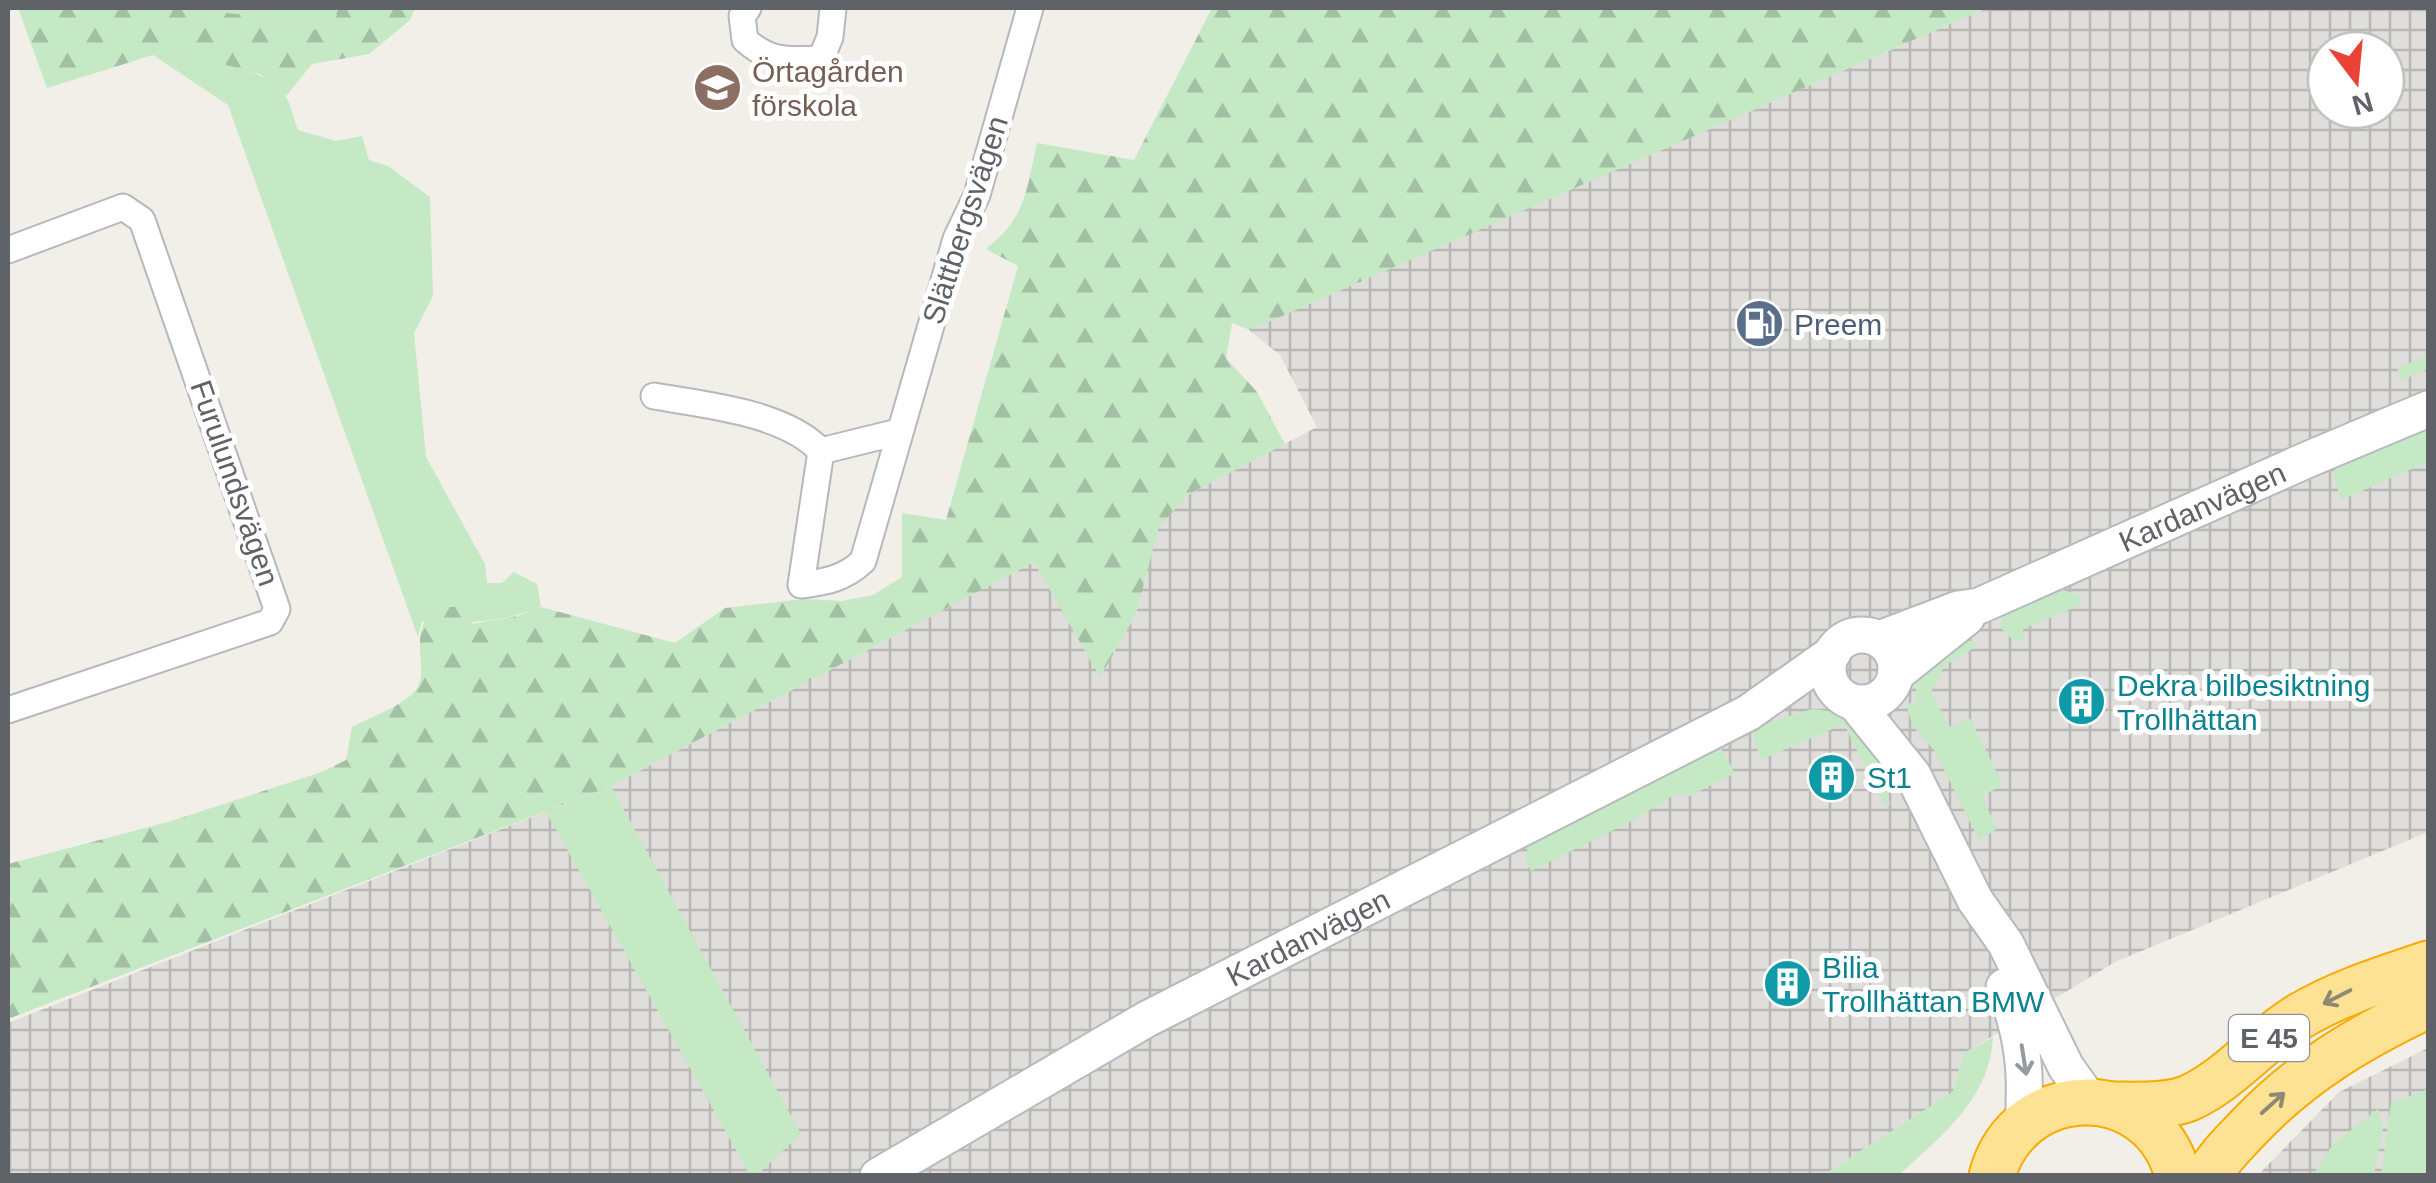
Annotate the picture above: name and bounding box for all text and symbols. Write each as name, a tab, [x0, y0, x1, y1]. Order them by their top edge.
north arrow	[2306, 30, 2406, 130]
place label: Örtagården förskola	[752, 55, 904, 122]
school or university icon: Örtagården förskola	[691, 62, 743, 114]
text: N	[2349, 86, 2377, 121]
street label: Slättbergsvägen	[916, 112, 1014, 328]
fuel station icon: Preem	[1733, 298, 1785, 350]
place label: Preem	[1794, 308, 1882, 341]
street label: Furulundsvägen	[184, 376, 286, 590]
street label: Kardanvägen	[2114, 455, 2290, 558]
place label: Dekra bilbesiktning Trollhättan	[2117, 669, 2370, 736]
building icon: Dekra bilbesiktning Trollhättan	[2056, 676, 2108, 728]
building icon: St1	[1806, 751, 1858, 803]
place label: St1	[1867, 761, 1912, 794]
street label: Kardanvägen	[1221, 882, 1395, 992]
place label: Bilia Trollhättan BMW	[1822, 951, 2045, 1018]
building icon: Bilia Trollhättan BMW	[1761, 958, 1813, 1010]
one-way arrow	[2323, 988, 2352, 1007]
road number: E 45	[2229, 1015, 2309, 1061]
one-way arrow	[2015, 1043, 2033, 1076]
one-way arrow	[2260, 1092, 2285, 1115]

